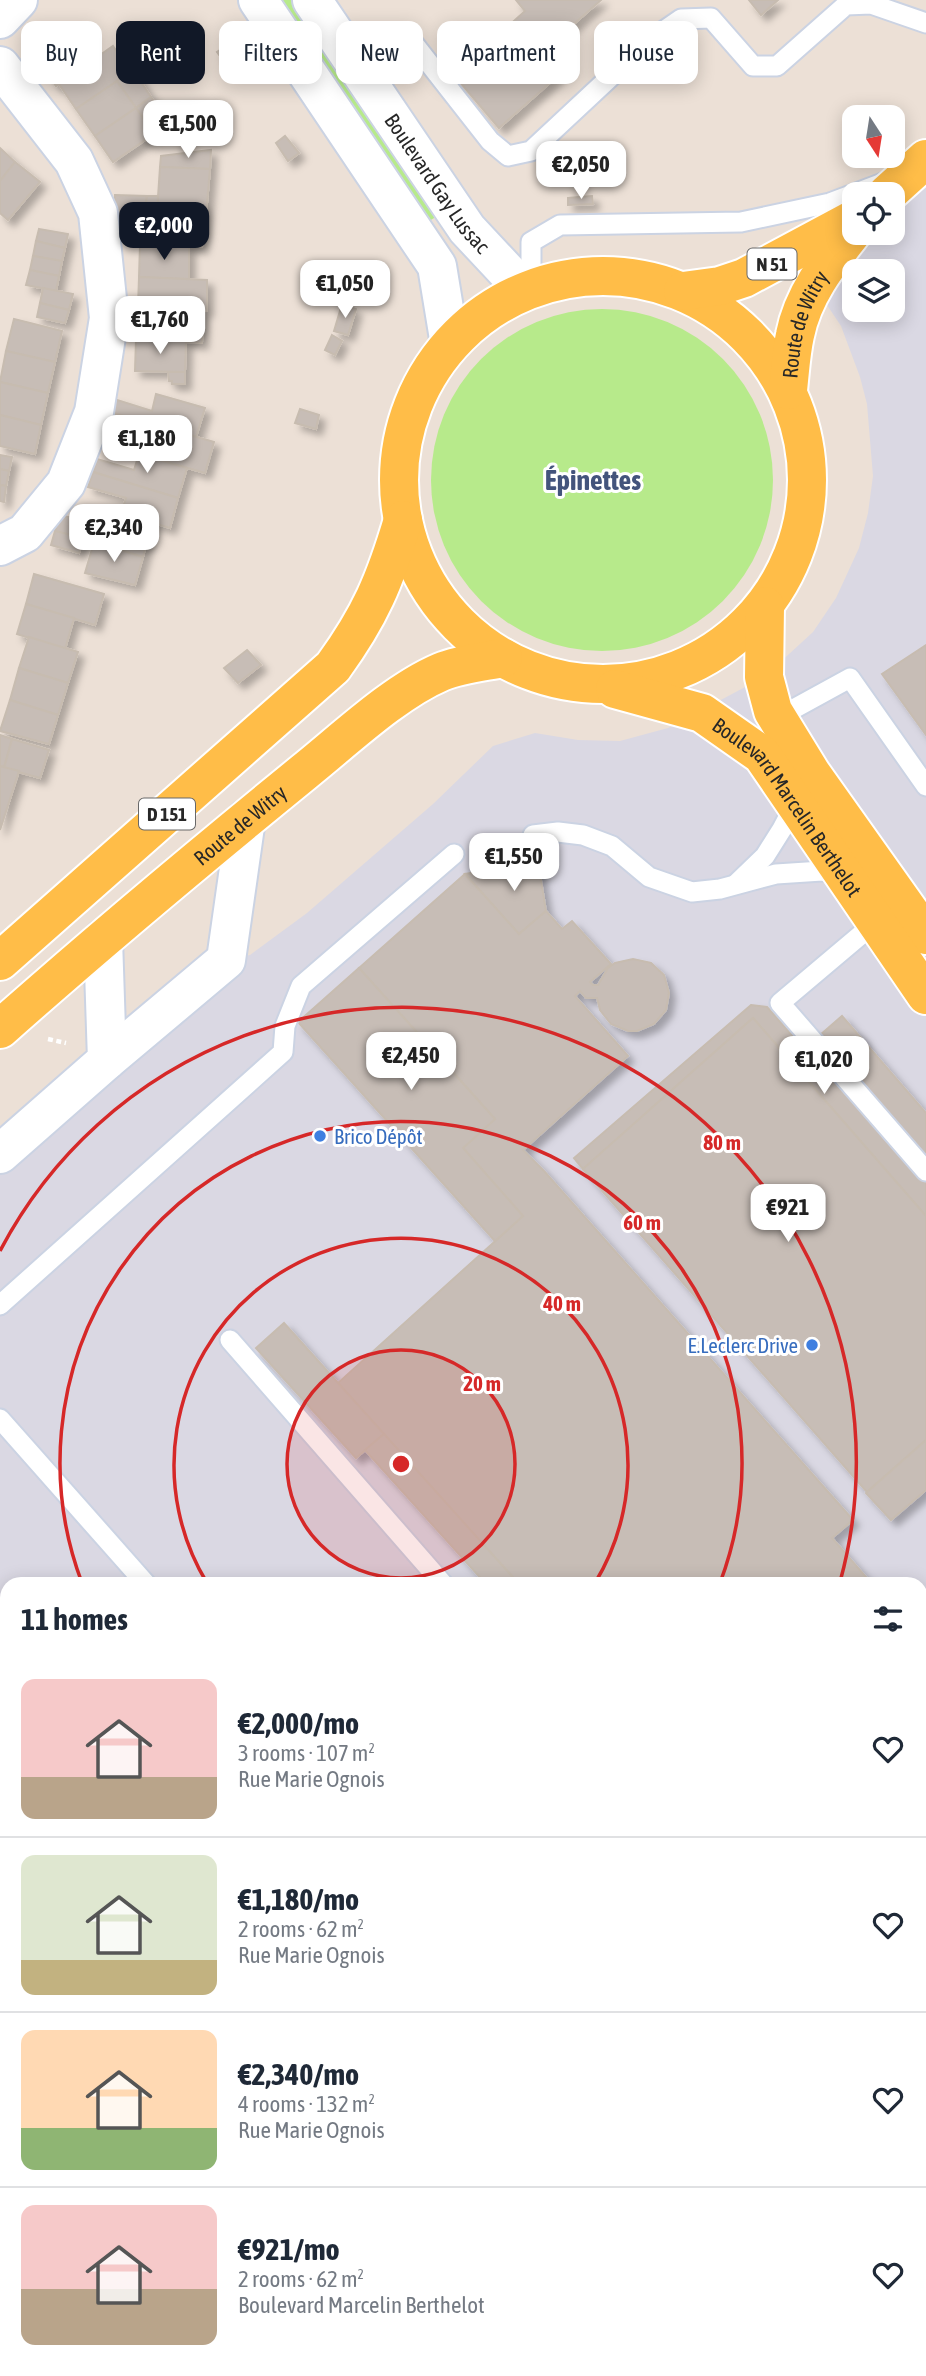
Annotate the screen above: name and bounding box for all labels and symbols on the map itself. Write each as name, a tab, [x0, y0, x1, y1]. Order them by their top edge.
pin: €1,500	[131, 100, 245, 160]
north arrow	[842, 105, 905, 168]
street label: Boulevard Gay Lussac	[380, 109, 495, 258]
pin: €2,050	[524, 142, 638, 201]
pin: €2,000	[107, 202, 221, 262]
road number: N 51	[748, 248, 796, 280]
pin: €1,050	[288, 260, 402, 320]
street label: Route de Witry	[777, 266, 833, 379]
pin: €1,760	[103, 296, 217, 356]
pin: €1,180	[90, 416, 204, 475]
district label: Épinettes	[545, 464, 641, 496]
pin: €2,340	[57, 504, 171, 564]
street label: Boulevard Marcelin Berthelot	[708, 712, 867, 901]
street label: Route de Witry	[189, 780, 291, 870]
road number: D 151	[139, 799, 195, 830]
pin: €1,550	[457, 834, 571, 893]
pin: €2,450	[354, 1032, 468, 1092]
pin: €1,020	[767, 1036, 881, 1096]
place label: Brico Dépôt	[334, 1124, 423, 1148]
marker: Brico Dépôt	[312, 1128, 328, 1144]
text: 80 m	[703, 1130, 741, 1154]
pin: €921	[747, 1184, 829, 1244]
text: 60 m	[623, 1210, 661, 1234]
text: 40 m	[542, 1291, 581, 1315]
place label: E.Leclerc Drive	[687, 1333, 798, 1357]
marker: E.Leclerc Drive	[804, 1337, 820, 1353]
text: 20 m	[463, 1371, 501, 1395]
centre of rings	[389, 1452, 413, 1476]

